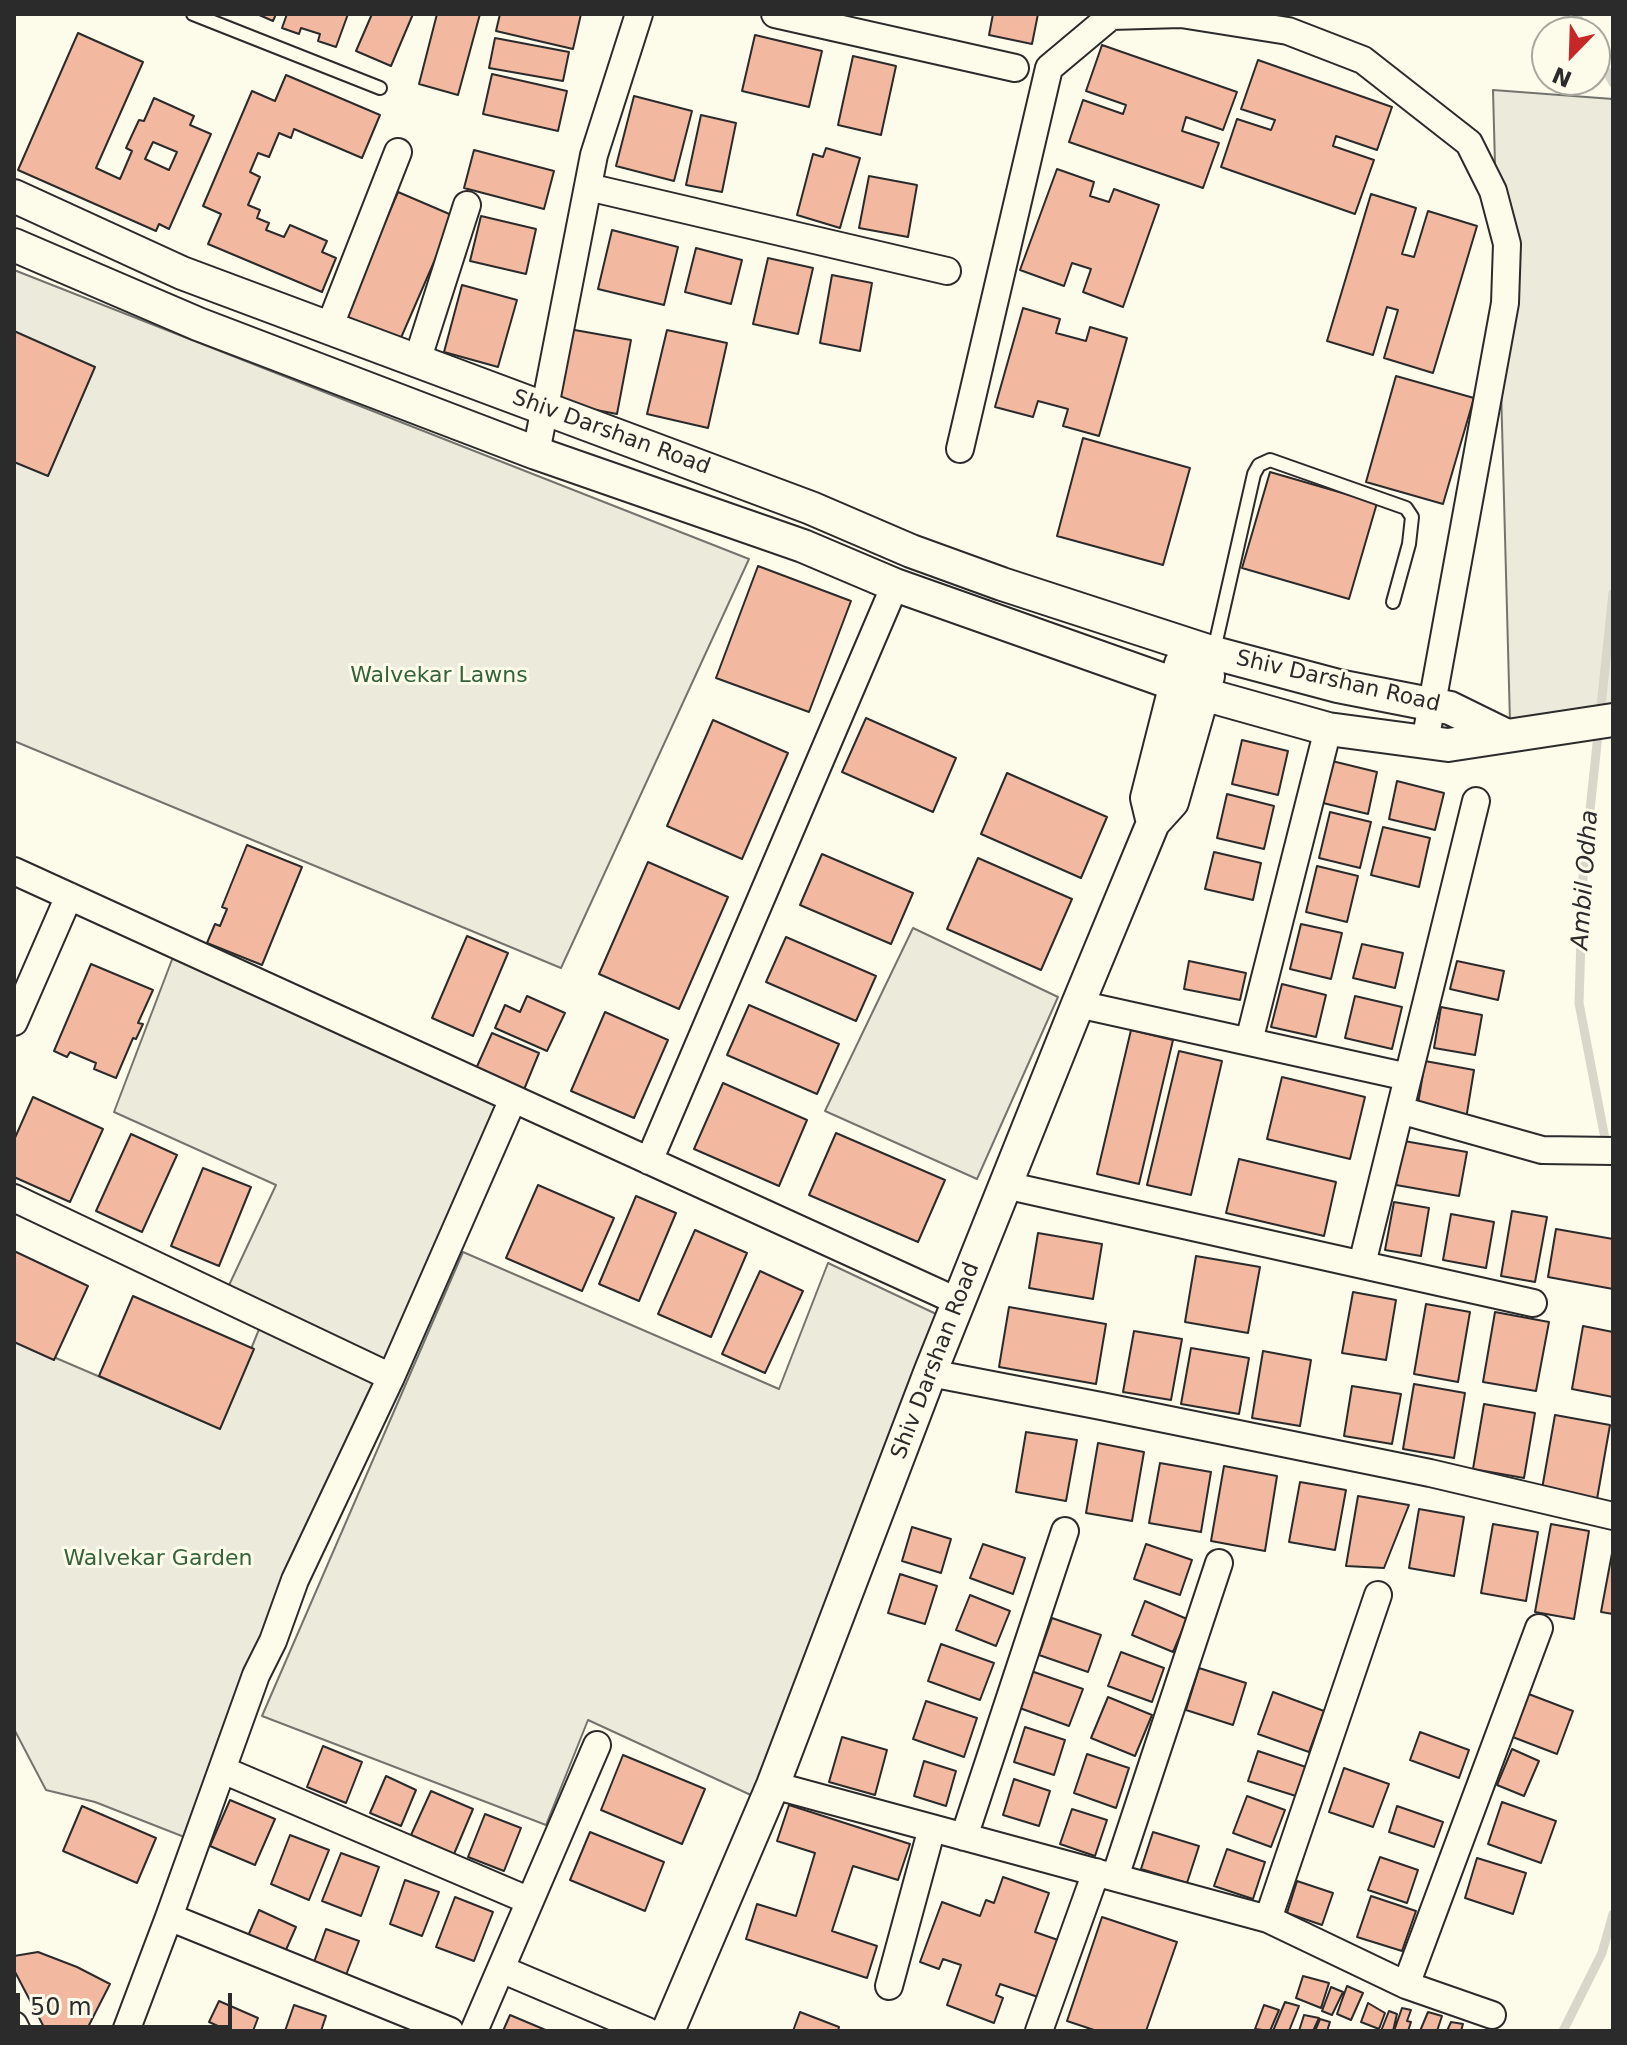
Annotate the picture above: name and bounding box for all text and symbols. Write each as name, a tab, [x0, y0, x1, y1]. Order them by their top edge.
north arrow	[1531, 16, 1611, 96]
text: N	[1549, 62, 1576, 92]
street label: Shiv Darshan Road	[509, 385, 713, 481]
street label: Shiv Darshan Road	[1233, 646, 1443, 718]
park label: Walvekar Lawns	[350, 663, 528, 689]
water label: Ambil Odha	[1567, 809, 1605, 951]
street label: Shiv Darshan Road	[886, 1259, 986, 1463]
park label: Walvekar Garden	[64, 1546, 252, 1572]
scale bar	[20, 1977, 236, 2027]
text: 50 m	[30, 1993, 92, 2021]

